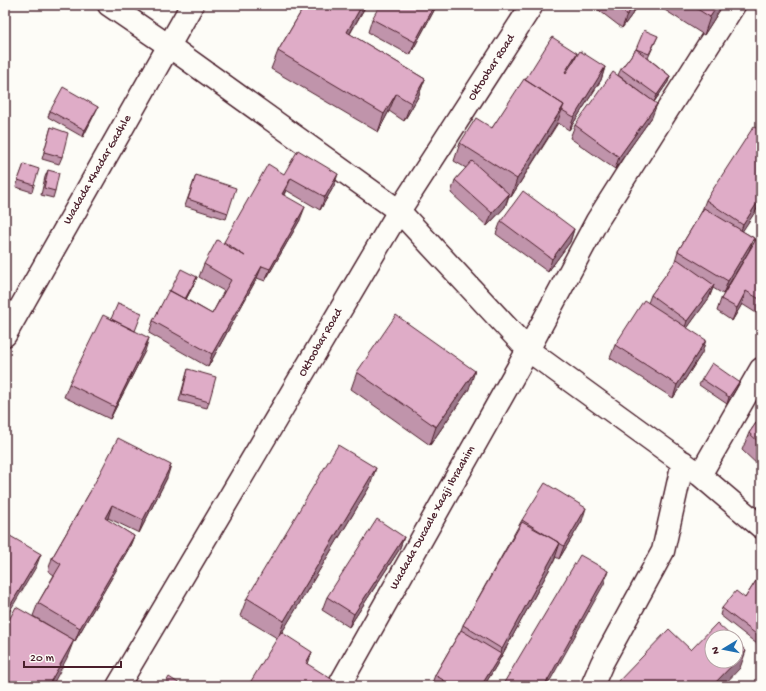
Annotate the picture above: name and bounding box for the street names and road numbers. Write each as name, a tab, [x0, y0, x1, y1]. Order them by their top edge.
street label: Oktoobar Road	[465, 31, 519, 104]
street label: Wadada Khadar Gadhle	[61, 112, 135, 227]
street label: Oktoobar Road	[296, 306, 347, 380]
street label: Wadada Ducaale Xaaji Ibraahim	[387, 443, 479, 593]

